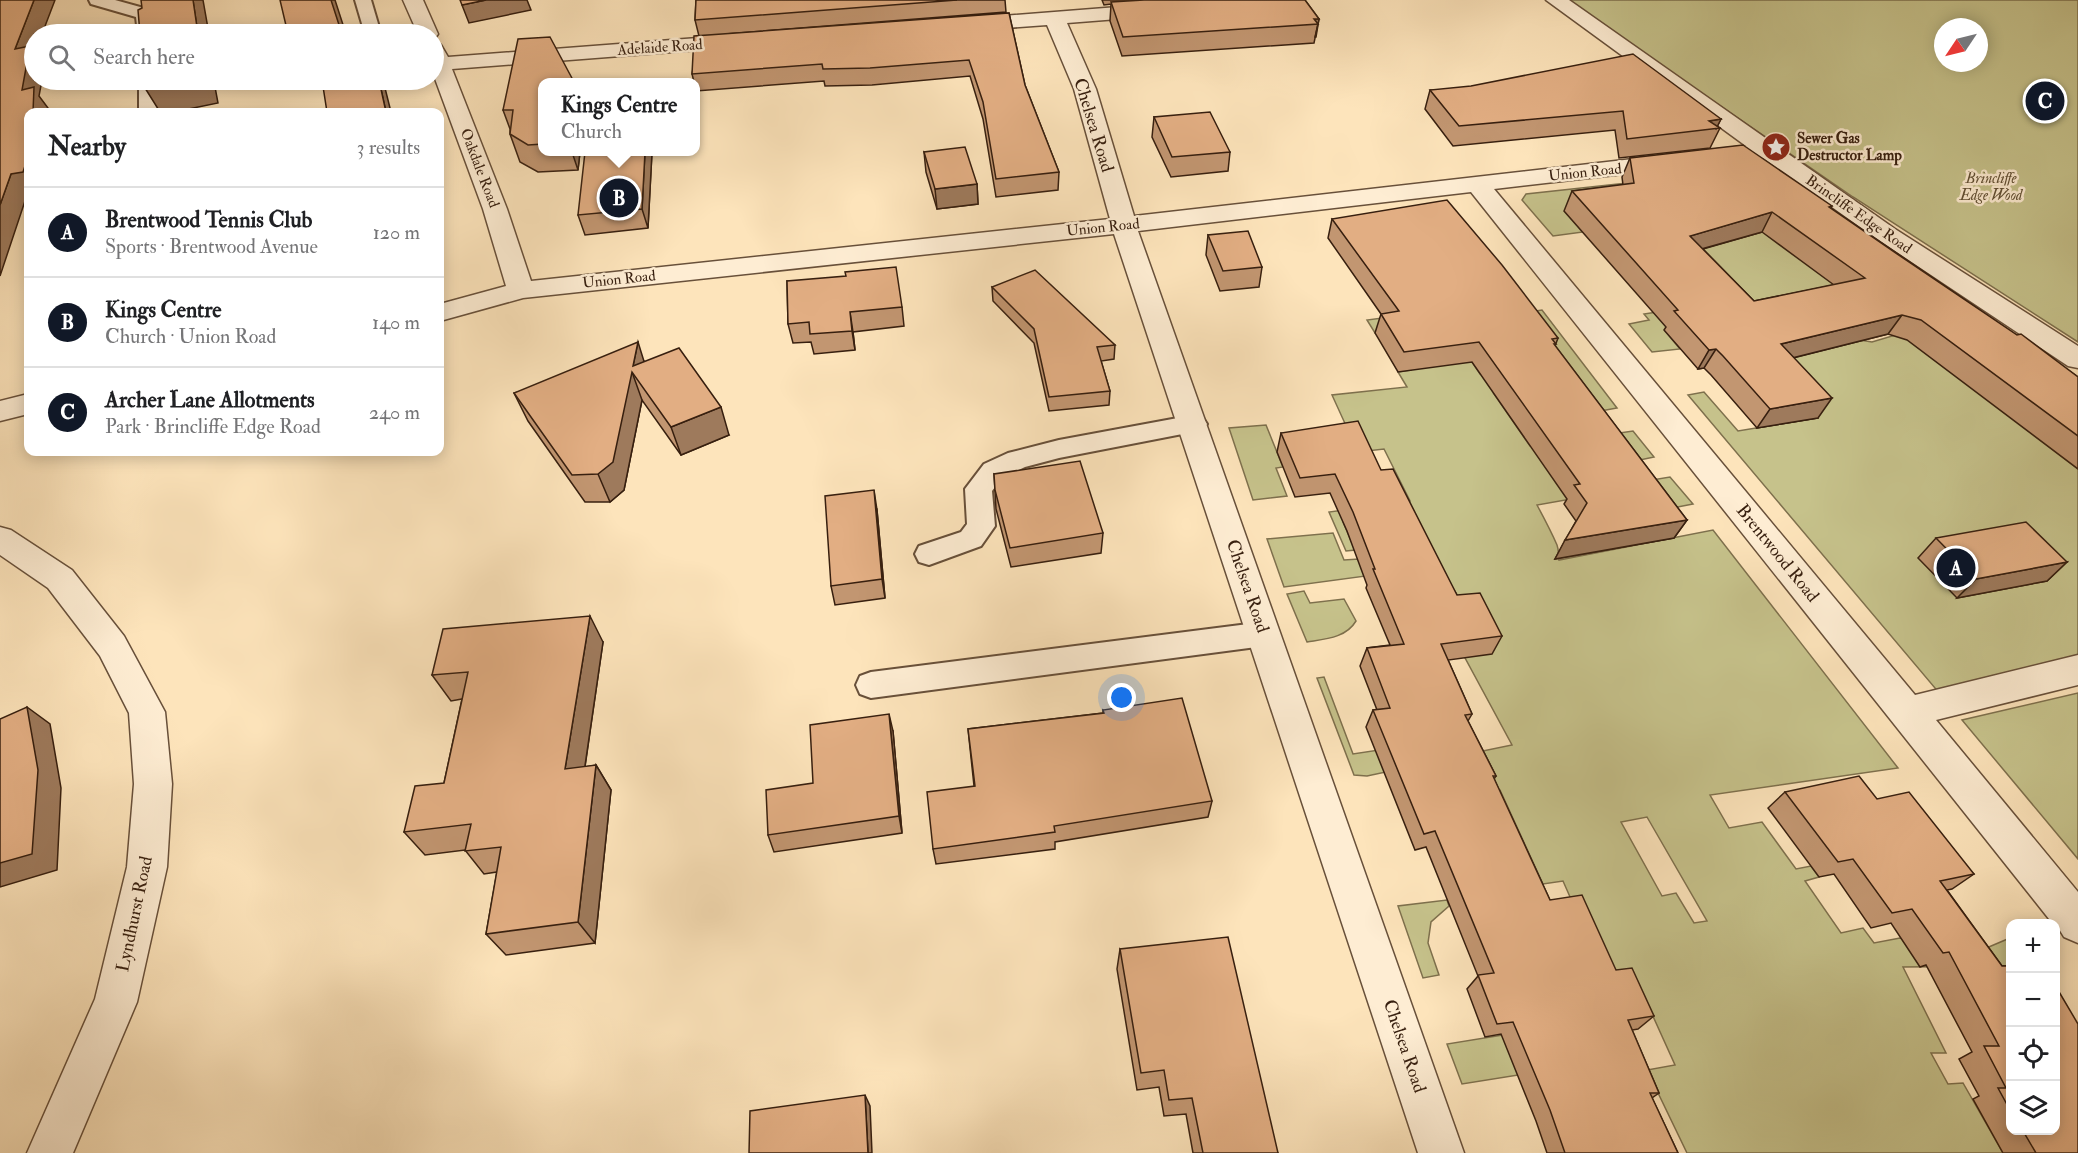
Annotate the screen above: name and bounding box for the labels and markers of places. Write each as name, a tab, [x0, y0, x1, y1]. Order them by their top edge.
pin: C	[2026, 78, 2064, 124]
place label: Sewer Gas Destructor Lamp	[1797, 129, 1902, 166]
place icon: Sewer Gas Destructor Lamp	[1760, 131, 1792, 163]
pin: B	[600, 176, 638, 220]
pin: A	[1936, 546, 1976, 590]

